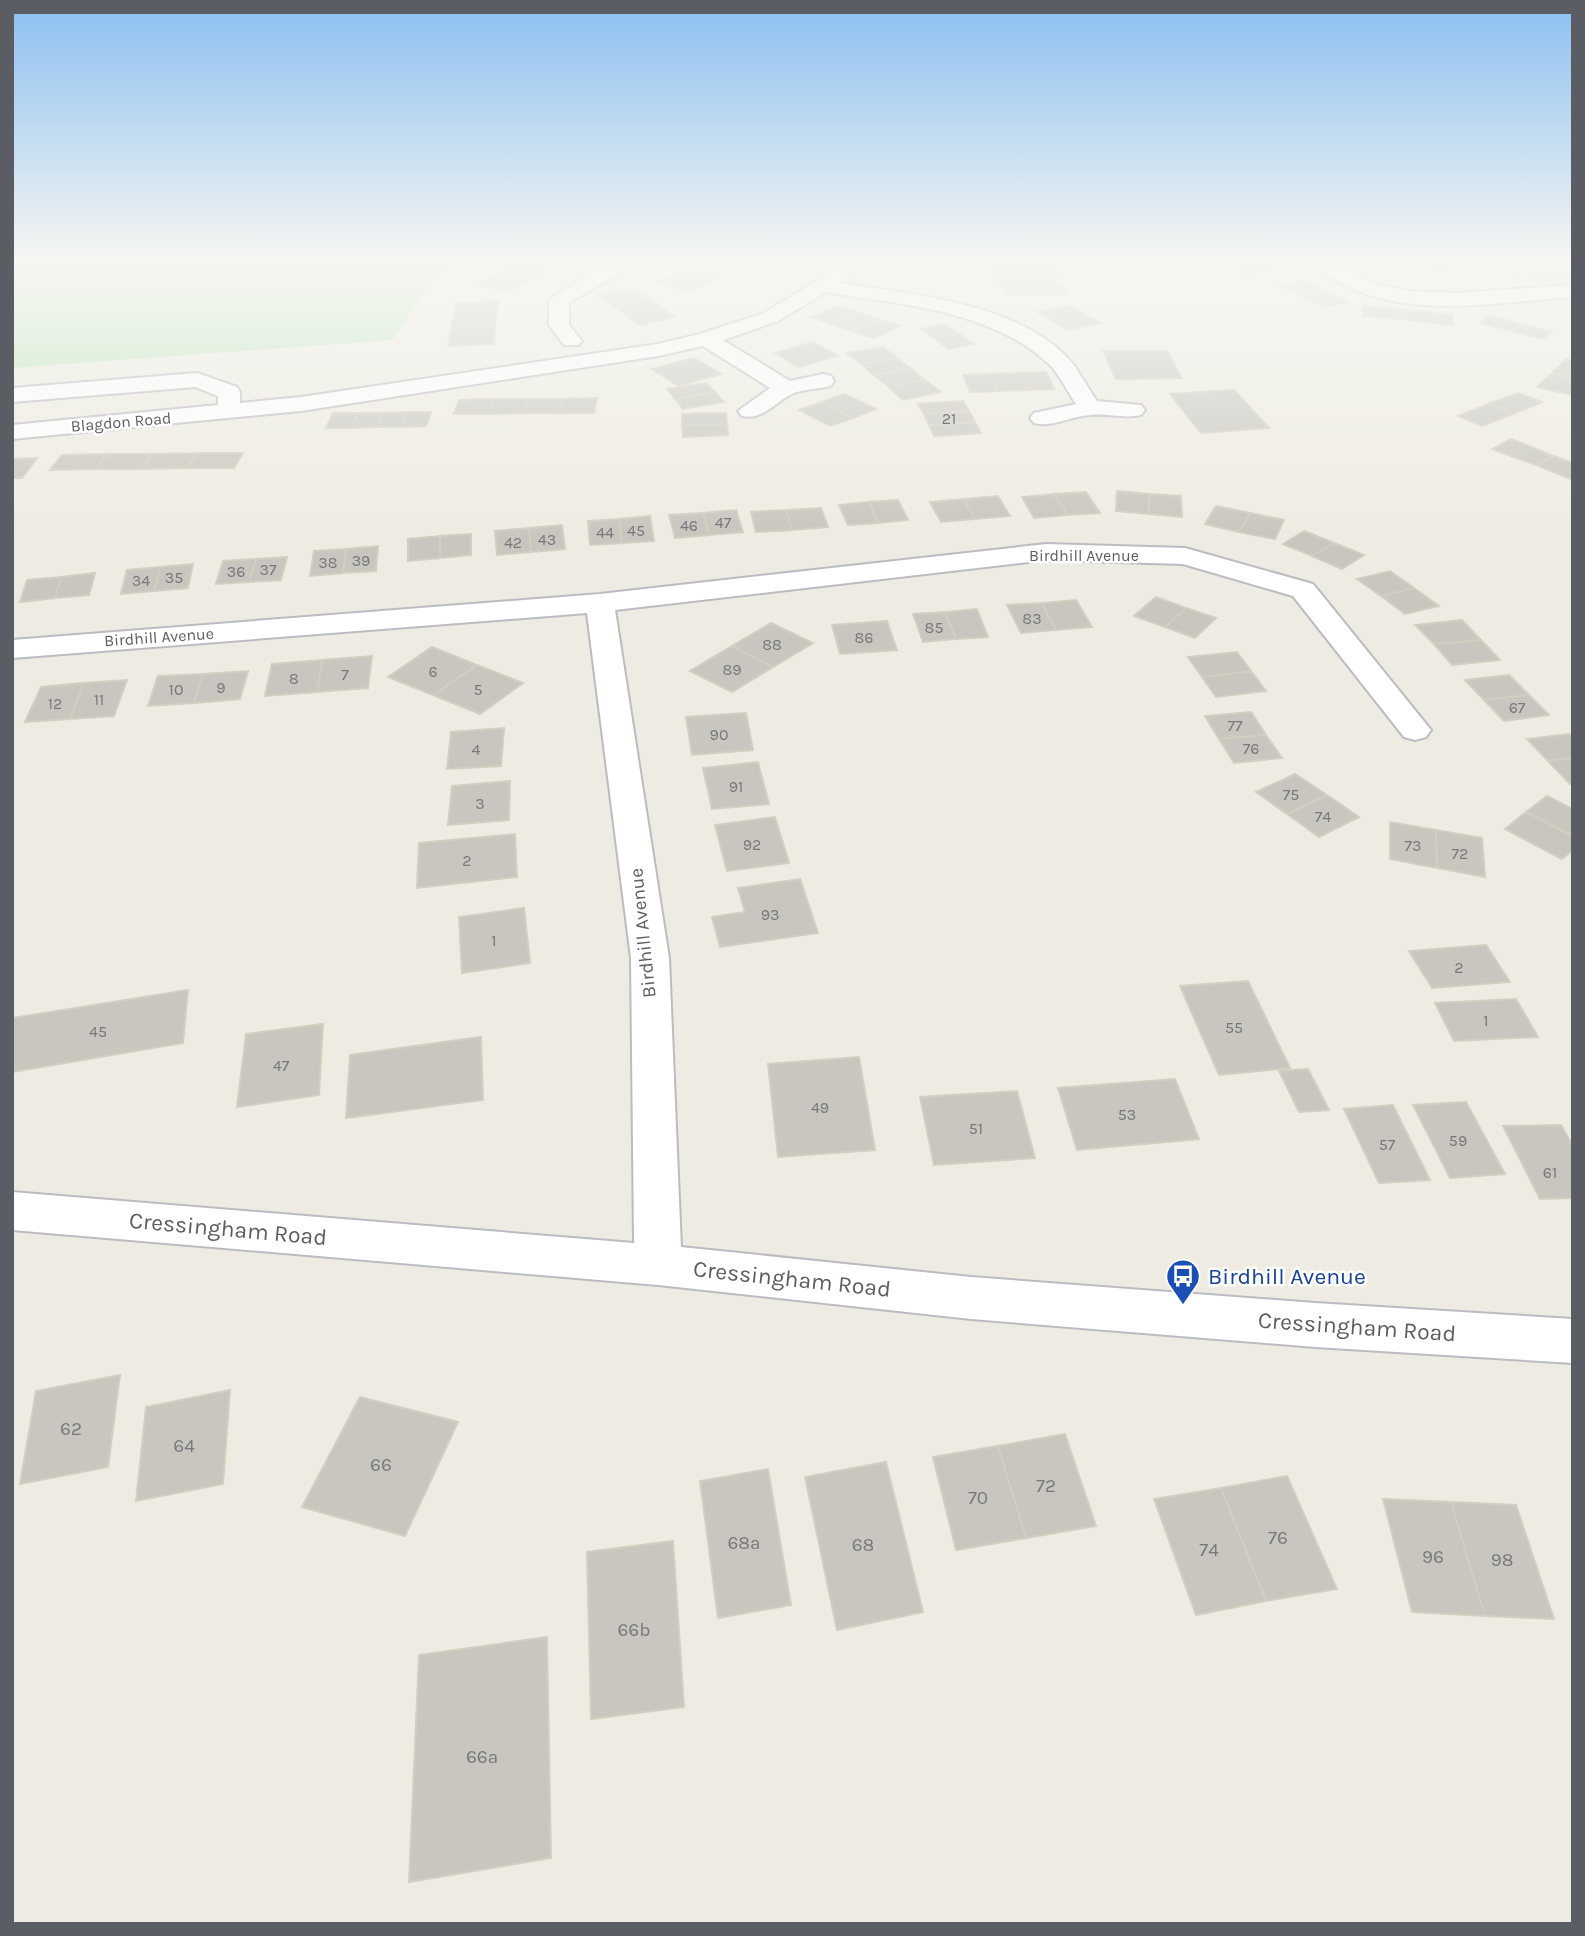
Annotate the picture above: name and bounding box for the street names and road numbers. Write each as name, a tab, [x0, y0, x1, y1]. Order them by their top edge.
street label: Blagdon Road	[70, 408, 172, 436]
street label: Birdhill Avenue	[1029, 546, 1139, 565]
street label: Birdhill Avenue	[104, 624, 214, 650]
street label: Birdhill Avenue	[625, 867, 661, 999]
street label: Cressingham Road	[128, 1207, 328, 1251]
street label: Cressingham Road	[692, 1255, 892, 1303]
street label: Cressingham Road	[1257, 1307, 1457, 1347]

